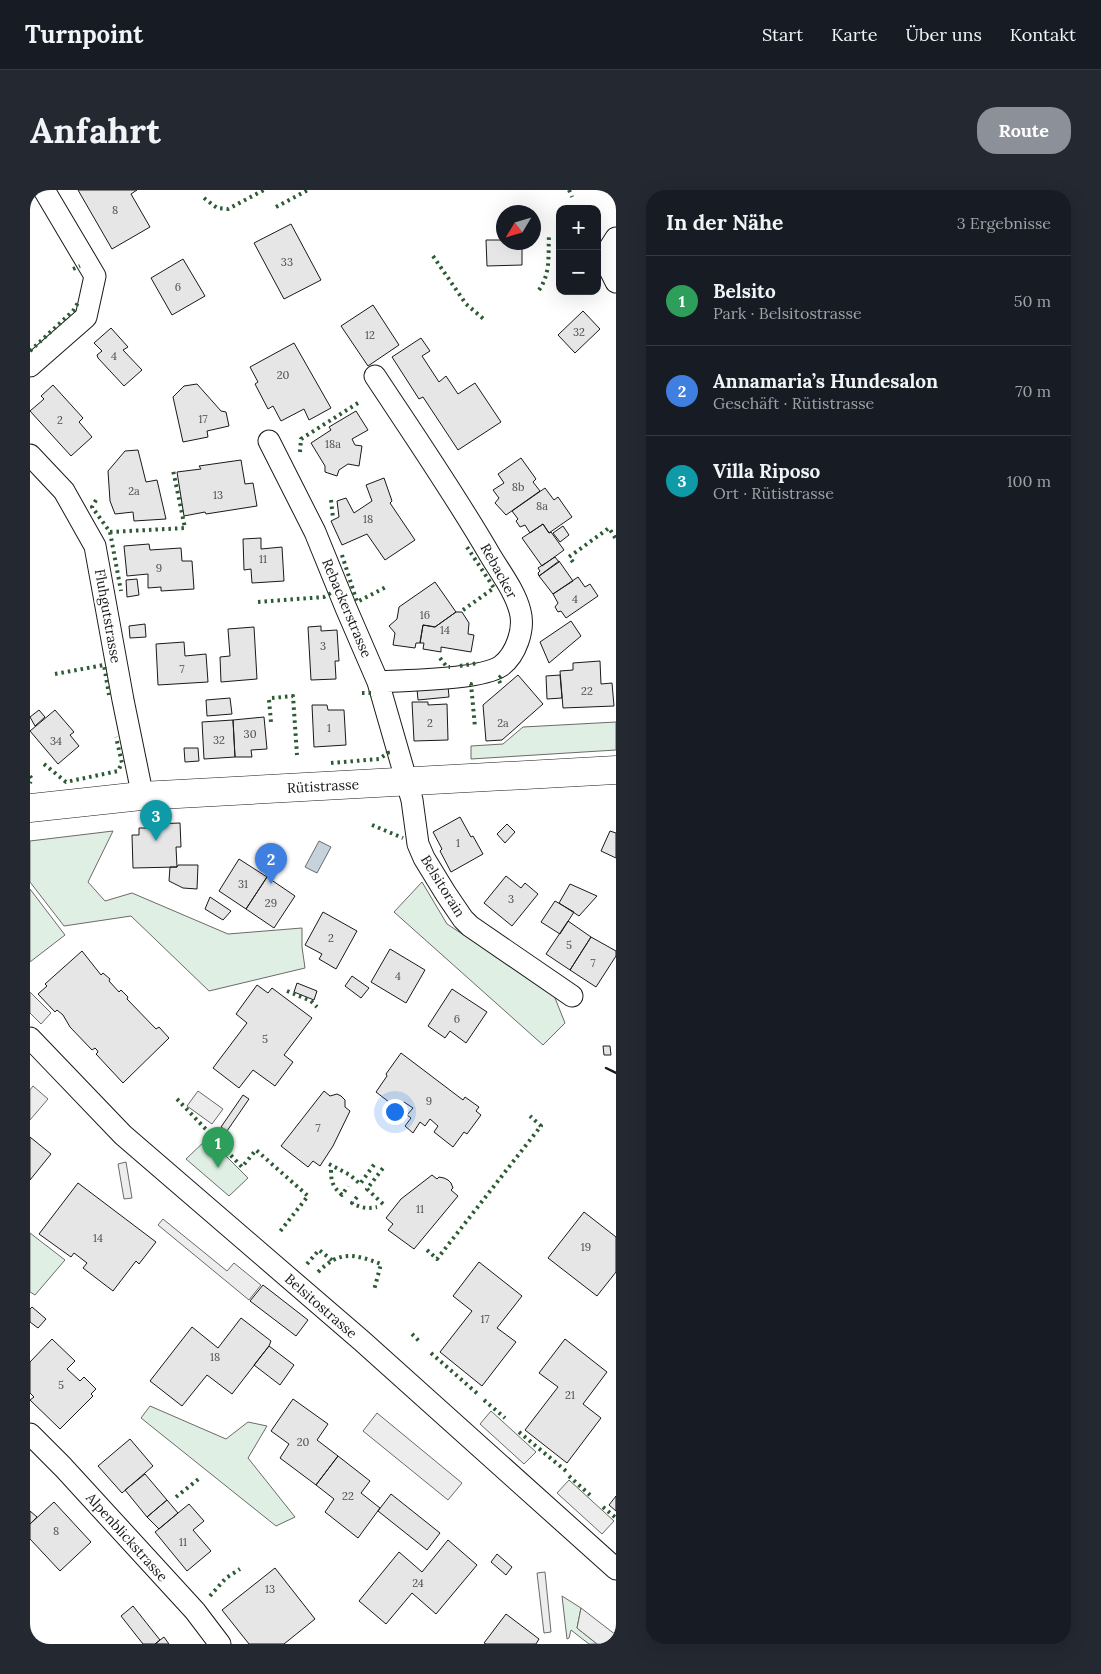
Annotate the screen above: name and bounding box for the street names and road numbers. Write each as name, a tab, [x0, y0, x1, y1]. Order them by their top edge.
street label: Rebacker	[477, 540, 521, 602]
street label: Rebackerstrasse	[318, 556, 376, 661]
street label: Fluhgutstrasse	[91, 567, 125, 665]
street label: Rütistrasse	[287, 775, 360, 797]
street label: Belsitorain	[417, 852, 469, 921]
street label: Belsitostrasse	[281, 1270, 361, 1343]
street label: Alpenblickstrasse	[82, 1488, 172, 1586]

